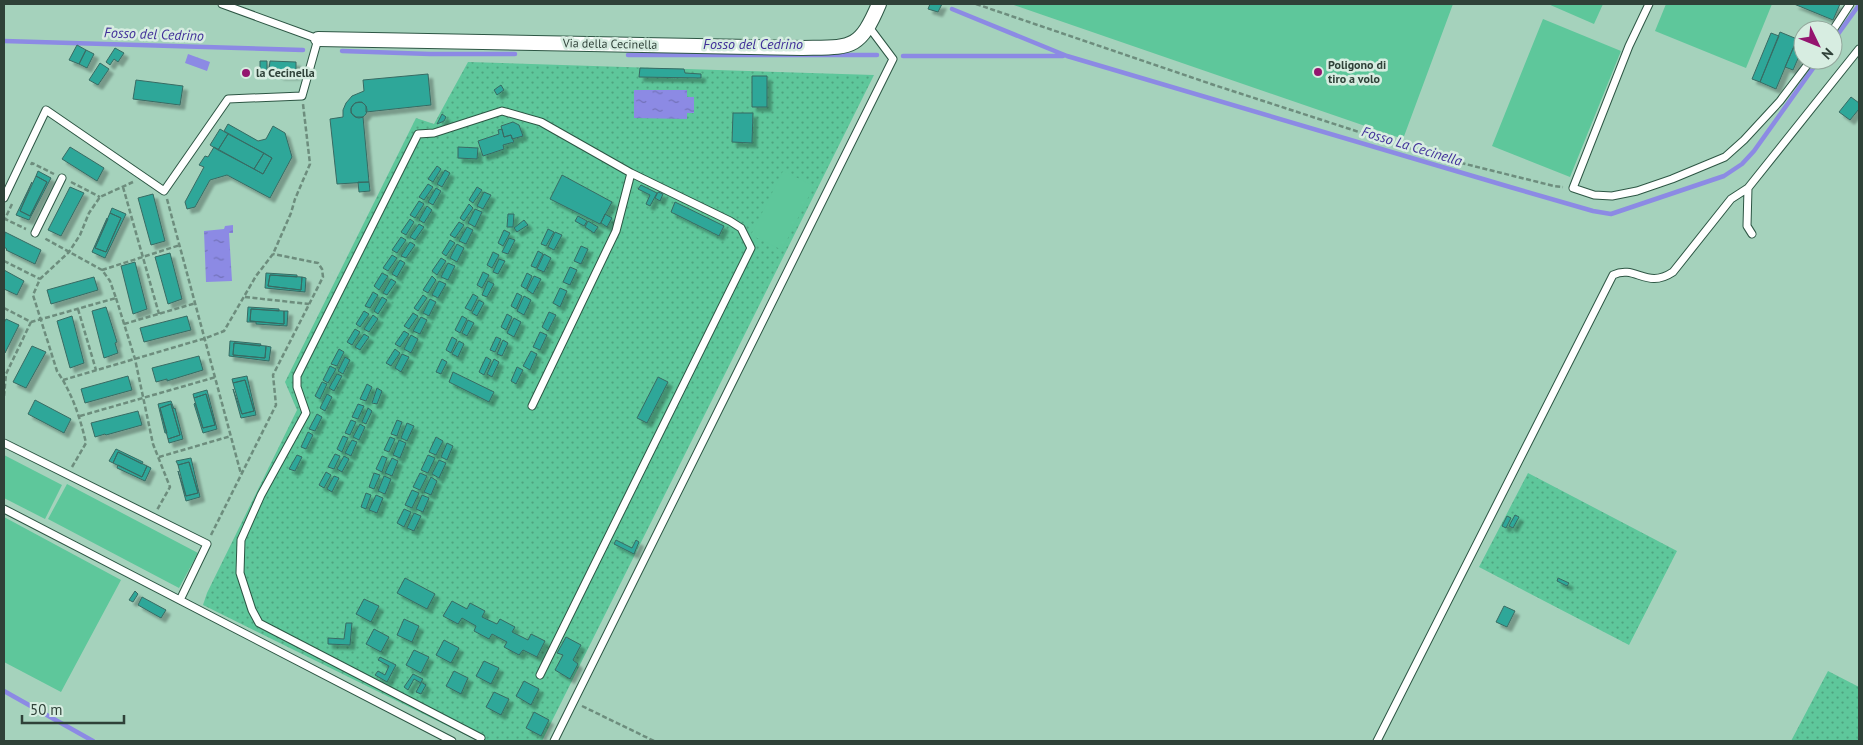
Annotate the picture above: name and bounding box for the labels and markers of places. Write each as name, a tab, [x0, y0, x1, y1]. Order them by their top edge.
place label: Poligono di tiro a volo	[1328, 57, 1386, 86]
place label: la Cecinella	[256, 65, 315, 80]
marker: Poligono di tiro a volo	[1312, 66, 1324, 78]
marker: la Cecinella	[240, 67, 252, 79]

